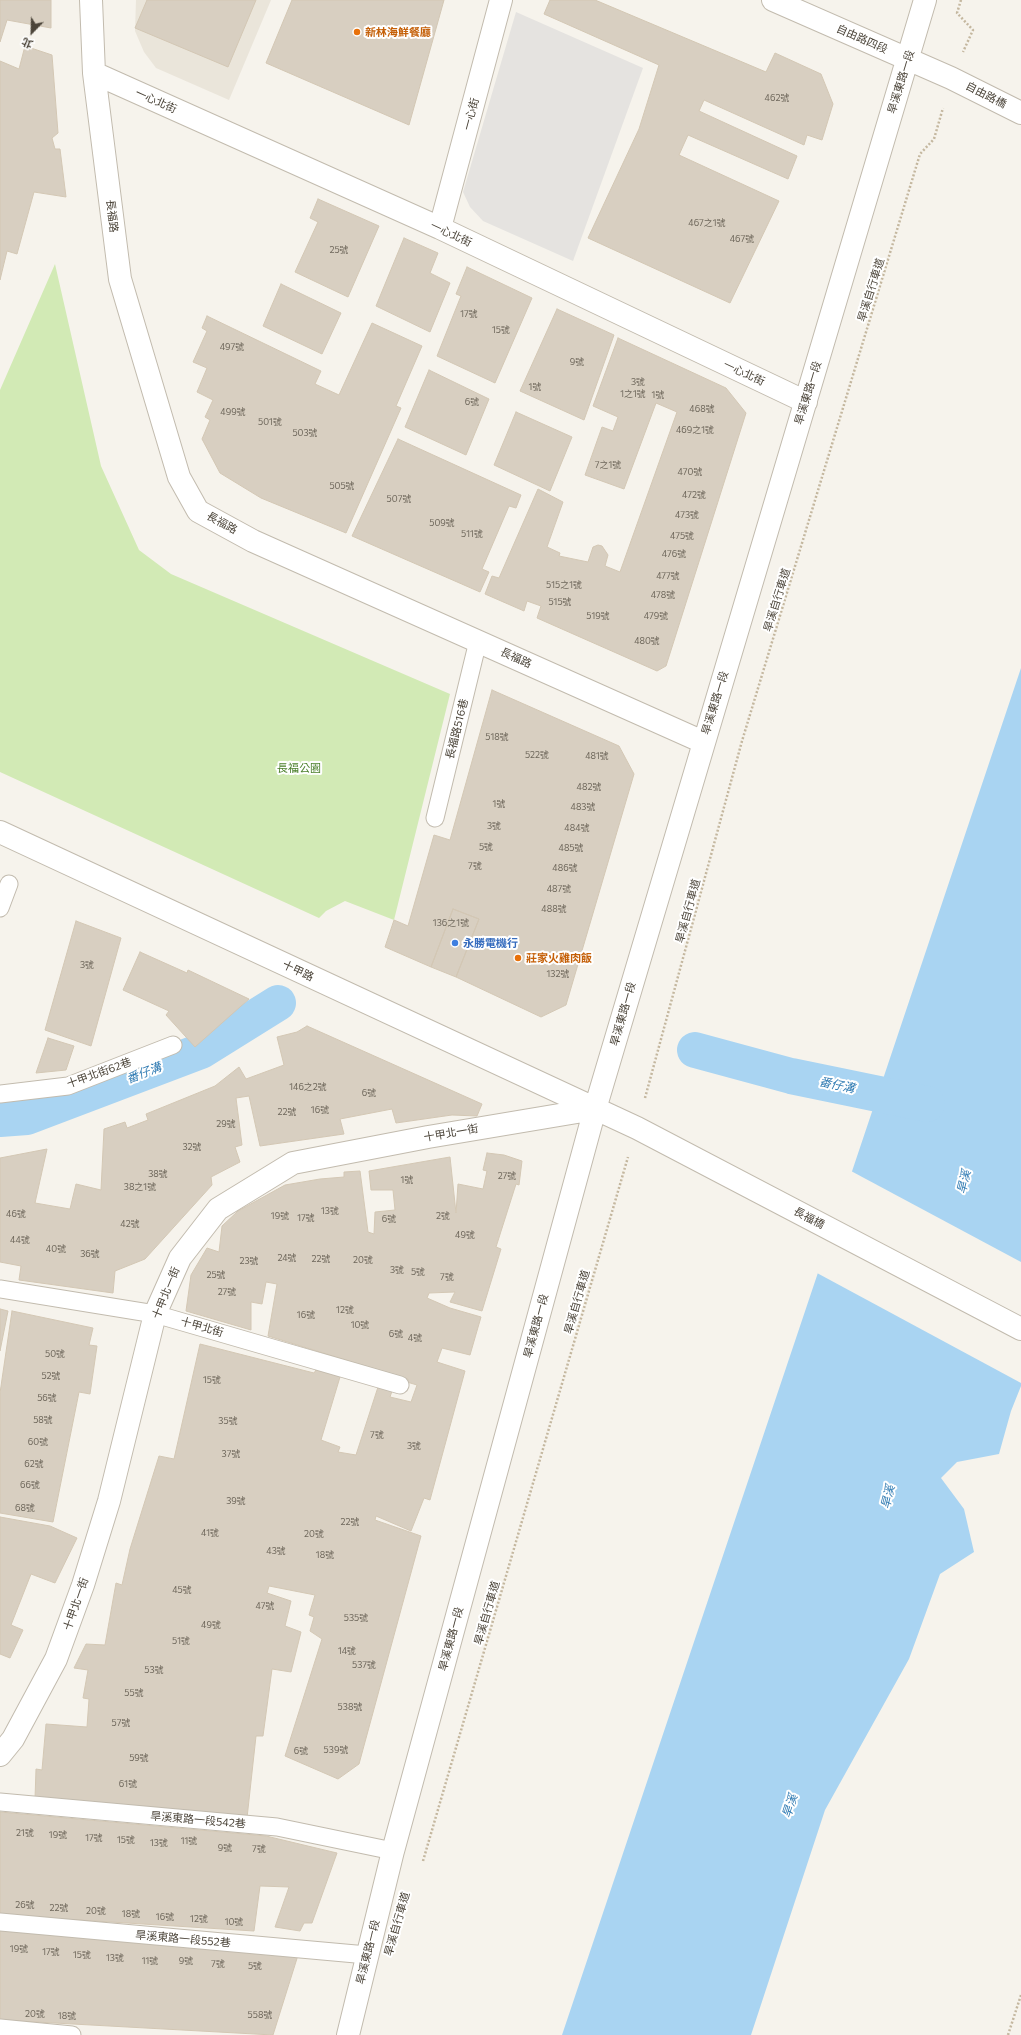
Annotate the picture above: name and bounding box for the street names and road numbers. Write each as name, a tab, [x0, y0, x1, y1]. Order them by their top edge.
street label: 自由路四段	[834, 22, 890, 56]
street label: 旱溪東路一段	[885, 49, 917, 115]
street label: 自由路橋	[963, 79, 1009, 111]
street label: 一心北街	[133, 86, 179, 116]
street label: 一心街	[460, 96, 482, 132]
street label: 長福路	[103, 199, 121, 233]
street label: 一心北街	[428, 219, 474, 249]
street label: 旱溪自行車道	[855, 257, 887, 323]
street label: 一心北街	[721, 358, 767, 388]
street label: 旱溪東路一段	[792, 360, 824, 426]
street label: 長福路	[204, 509, 240, 537]
street label: 旱溪自行車道	[761, 567, 793, 633]
street label: 長福路	[498, 645, 534, 671]
street label: 旱溪東路一段	[699, 670, 731, 736]
street label: 長福路516巷	[443, 697, 471, 761]
street label: 旱溪自行車道	[673, 877, 703, 945]
street label: 十甲路	[280, 958, 316, 984]
street label: 旱溪東路一段	[608, 980, 638, 1048]
street label: 十甲北街62巷	[65, 1055, 133, 1091]
street label: 十甲北一街	[423, 1122, 479, 1144]
street label: 長福橋	[791, 1204, 827, 1232]
street label: 十甲北一街	[150, 1265, 182, 1321]
street label: 旱溪自行車道	[562, 1268, 592, 1336]
street label: 旱溪東路一段	[521, 1292, 551, 1360]
street label: 十甲北街	[179, 1315, 225, 1339]
street label: 十甲北一街	[61, 1576, 91, 1632]
street label: 旱溪自行車道	[472, 1579, 502, 1647]
street label: 旱溪東路一段	[436, 1605, 466, 1673]
street label: 旱溪東路一段542巷	[150, 1809, 246, 1831]
street label: 旱溪自行車道	[382, 1890, 412, 1958]
street label: 旱溪東路一段	[354, 1918, 382, 1986]
street label: 旱溪東路一段552巷	[135, 1928, 231, 1950]

